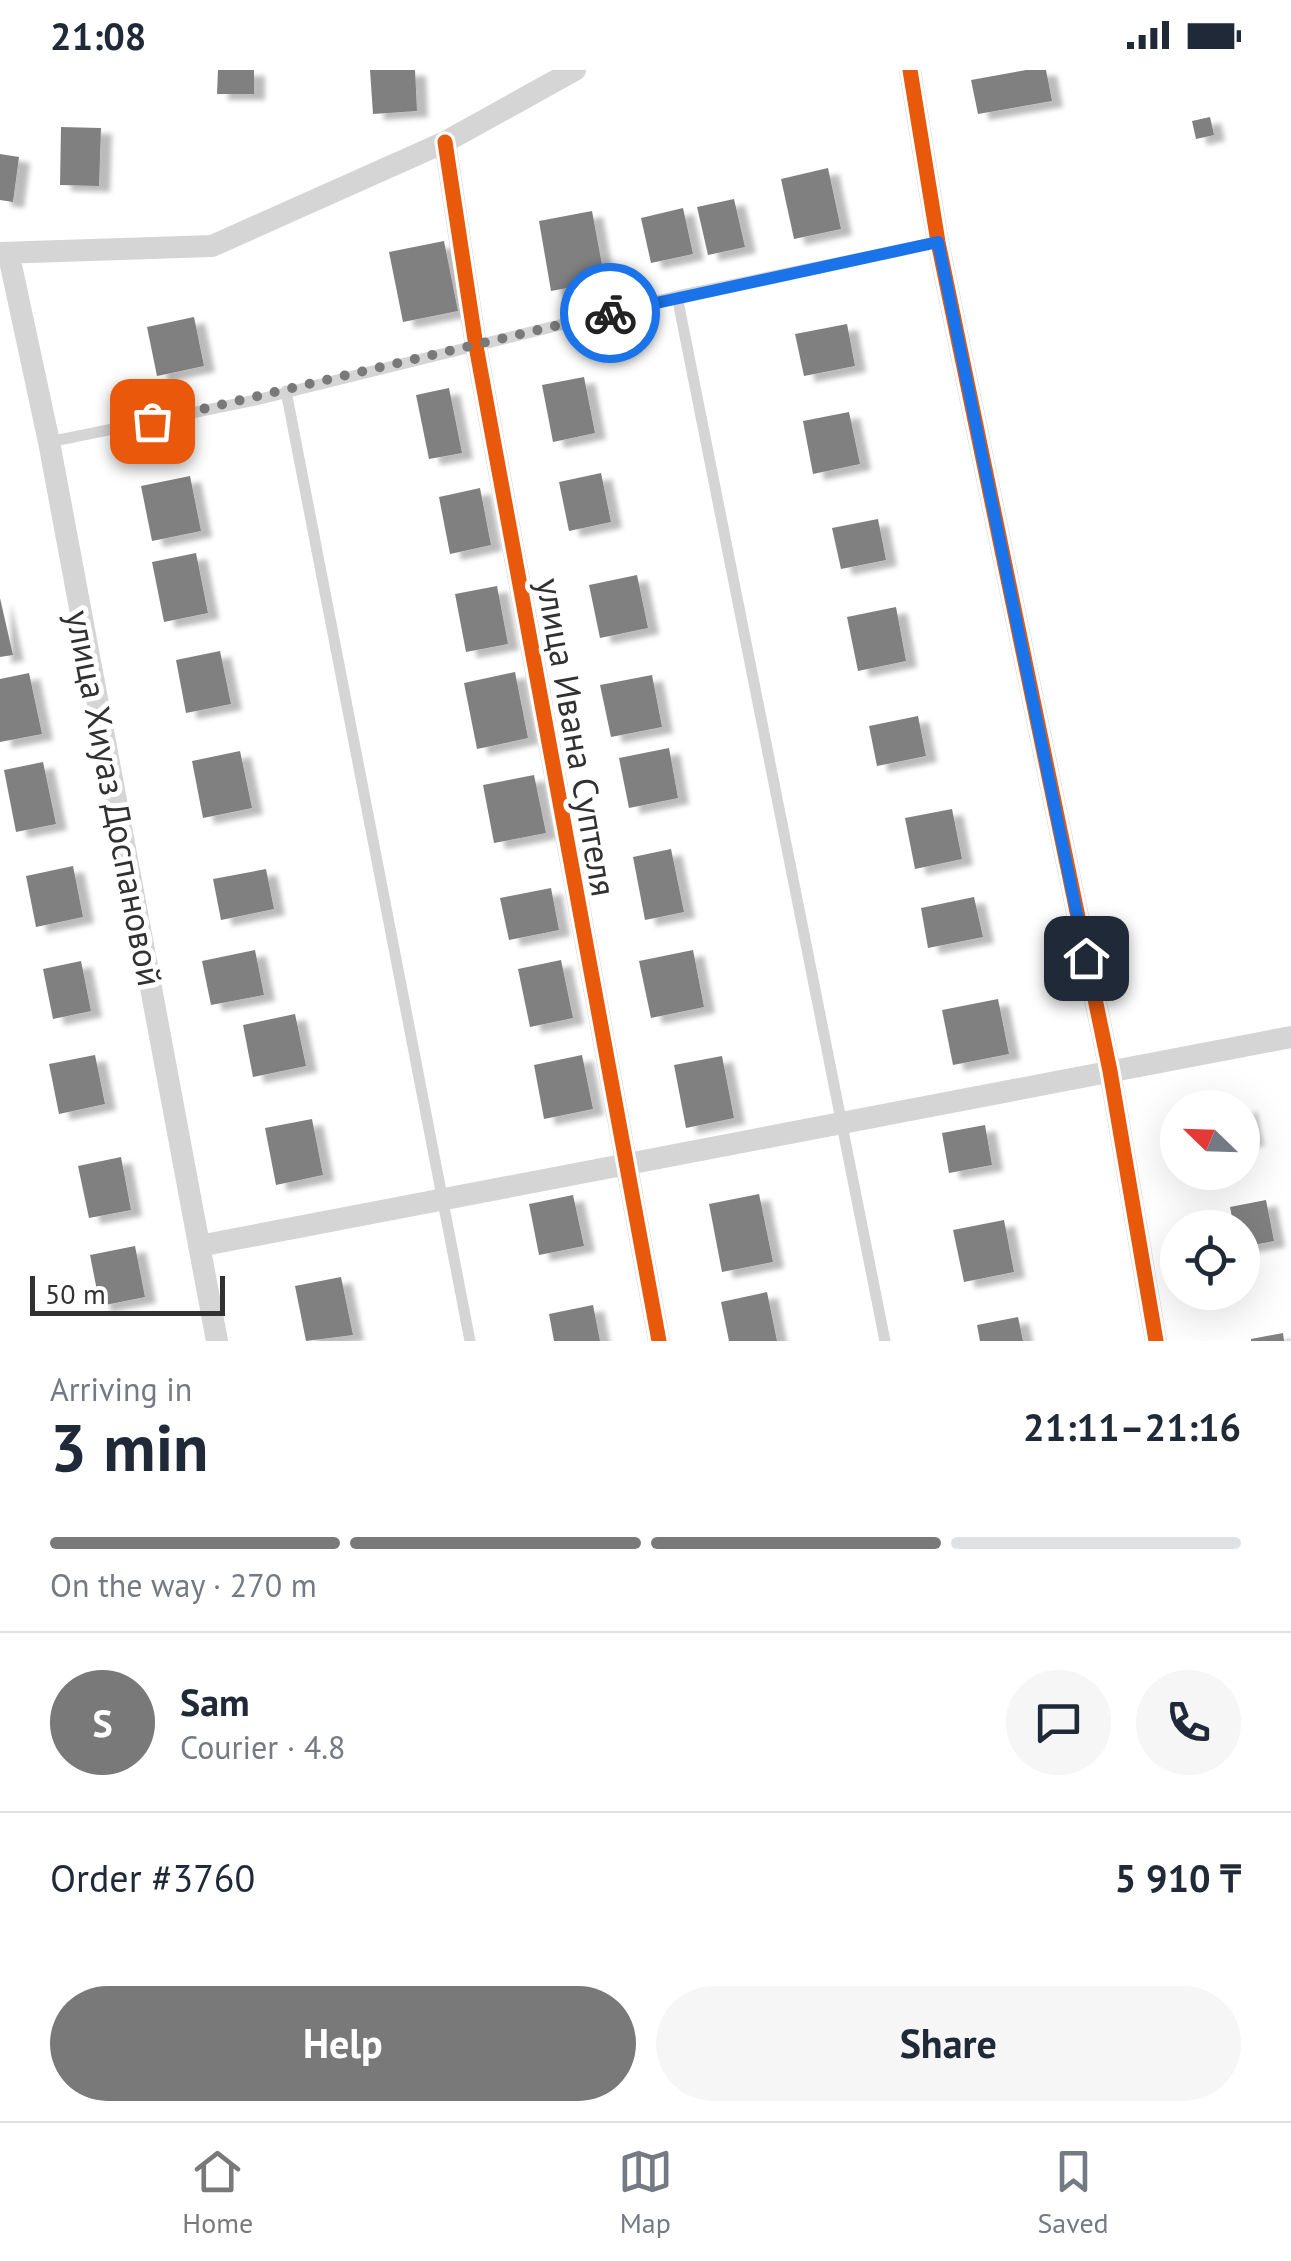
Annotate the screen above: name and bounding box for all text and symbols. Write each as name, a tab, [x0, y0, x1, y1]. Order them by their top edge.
text: 21:08	[50, 11, 146, 60]
courier	[560, 263, 660, 363]
icon: bike	[583, 286, 638, 341]
pin	[110, 379, 195, 464]
icon: bag	[125, 394, 180, 449]
street label: улица Ивана Суптеля	[526, 574, 628, 900]
street label: улица Хиуаз Доспановой	[56, 606, 174, 990]
pin	[1044, 916, 1129, 1001]
icon: home	[1059, 931, 1114, 986]
north arrow	[1160, 1090, 1260, 1190]
map controls	[1160, 1090, 1260, 1310]
button: locate	[1160, 1210, 1260, 1310]
scale bar	[30, 1271, 225, 1316]
text: 50 m	[45, 1275, 106, 1312]
text: Arriving in	[50, 1368, 192, 1410]
text: 21:11–21:16	[1023, 1402, 1241, 1451]
text: 3 min	[50, 1405, 209, 1489]
text: On the way · 270 m	[50, 1564, 317, 1606]
button: chat	[1006, 1670, 1111, 1775]
button: phone	[1136, 1670, 1241, 1775]
text: Sam	[180, 1677, 250, 1726]
text: S	[92, 1698, 113, 1747]
text: Courier · 4.8	[180, 1726, 346, 1768]
text: Order #3760	[50, 1853, 255, 1902]
text: 5 910 ₸	[1115, 1853, 1241, 1902]
button: Help	[50, 1986, 636, 2101]
button: Share	[656, 1986, 1241, 2101]
tab: Home	[182, 2144, 253, 2241]
tab: Map	[618, 2144, 673, 2241]
tab: Saved	[1037, 2144, 1109, 2241]

